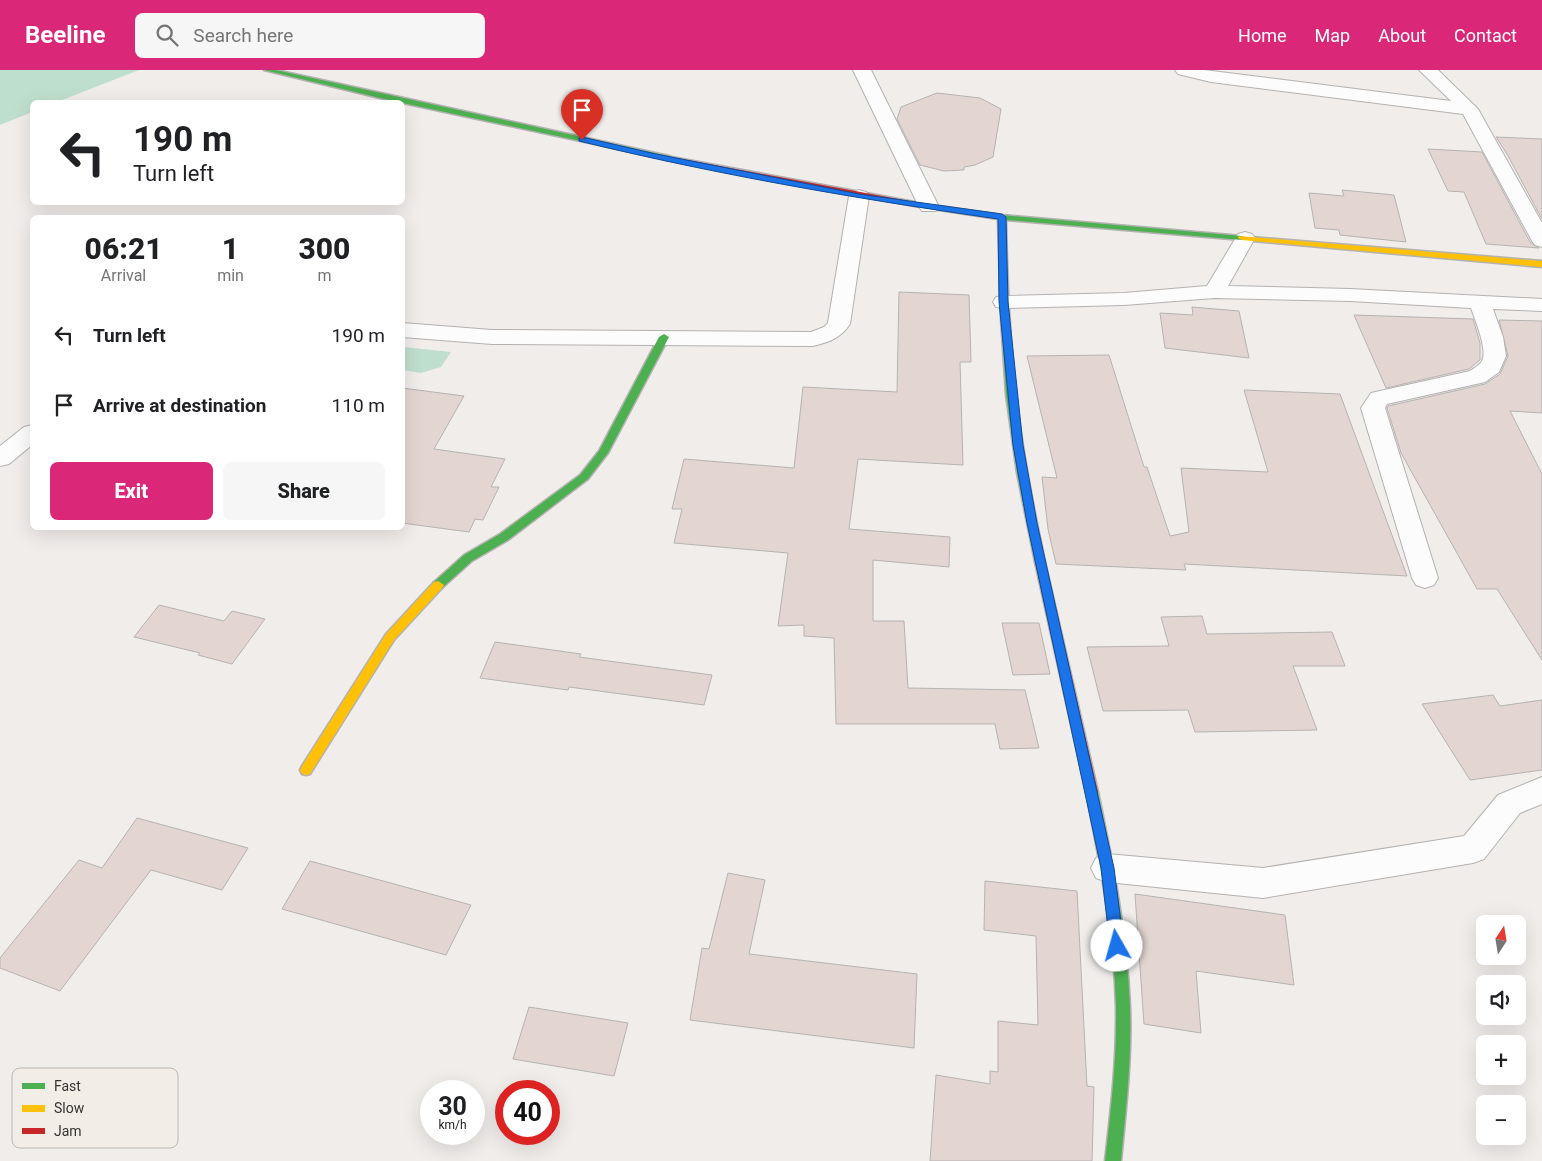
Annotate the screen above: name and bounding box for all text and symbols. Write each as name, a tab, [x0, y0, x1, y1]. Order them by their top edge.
search box	[135, 13, 485, 58]
text: Beeline	[25, 21, 105, 49]
icon: search	[153, 21, 181, 49]
text: Search here	[193, 24, 293, 47]
text: Home	[1238, 25, 1287, 46]
text: Map	[1315, 25, 1350, 46]
text: About	[1378, 25, 1426, 46]
text: Contact	[1454, 25, 1517, 46]
pin	[561, 89, 603, 140]
icon: arrive	[568, 96, 596, 124]
text: 190 m	[133, 119, 232, 160]
icon: left	[50, 120, 115, 185]
text: Turn left	[133, 161, 214, 186]
text: 06:21	[85, 231, 163, 266]
text: 1	[222, 231, 239, 266]
text: 300	[298, 231, 350, 266]
text: Arrival	[101, 266, 146, 285]
text: min	[217, 266, 244, 285]
text: m	[317, 266, 331, 285]
icon: left	[50, 321, 78, 349]
text: Turn left	[93, 324, 166, 347]
text: 190 m	[332, 324, 385, 347]
icon: arrive	[50, 391, 78, 419]
text: Arrive at destination	[93, 394, 266, 417]
text: 110 m	[332, 394, 385, 417]
button: Exit	[50, 462, 213, 520]
button: Share	[223, 462, 385, 520]
north arrow	[1476, 915, 1526, 965]
map controls	[1476, 915, 1526, 1145]
position arrow	[1090, 919, 1142, 971]
button: sound	[1476, 975, 1526, 1025]
button: +	[1476, 1035, 1526, 1085]
legend	[12, 1068, 178, 1148]
text: Fast	[54, 1078, 81, 1094]
speed limit sign: 40	[495, 1080, 560, 1145]
text: 30	[438, 1092, 467, 1121]
button: −	[1476, 1095, 1526, 1145]
text: Slow	[54, 1100, 85, 1116]
text: km/h	[438, 1118, 467, 1132]
text: Jam	[54, 1123, 82, 1139]

